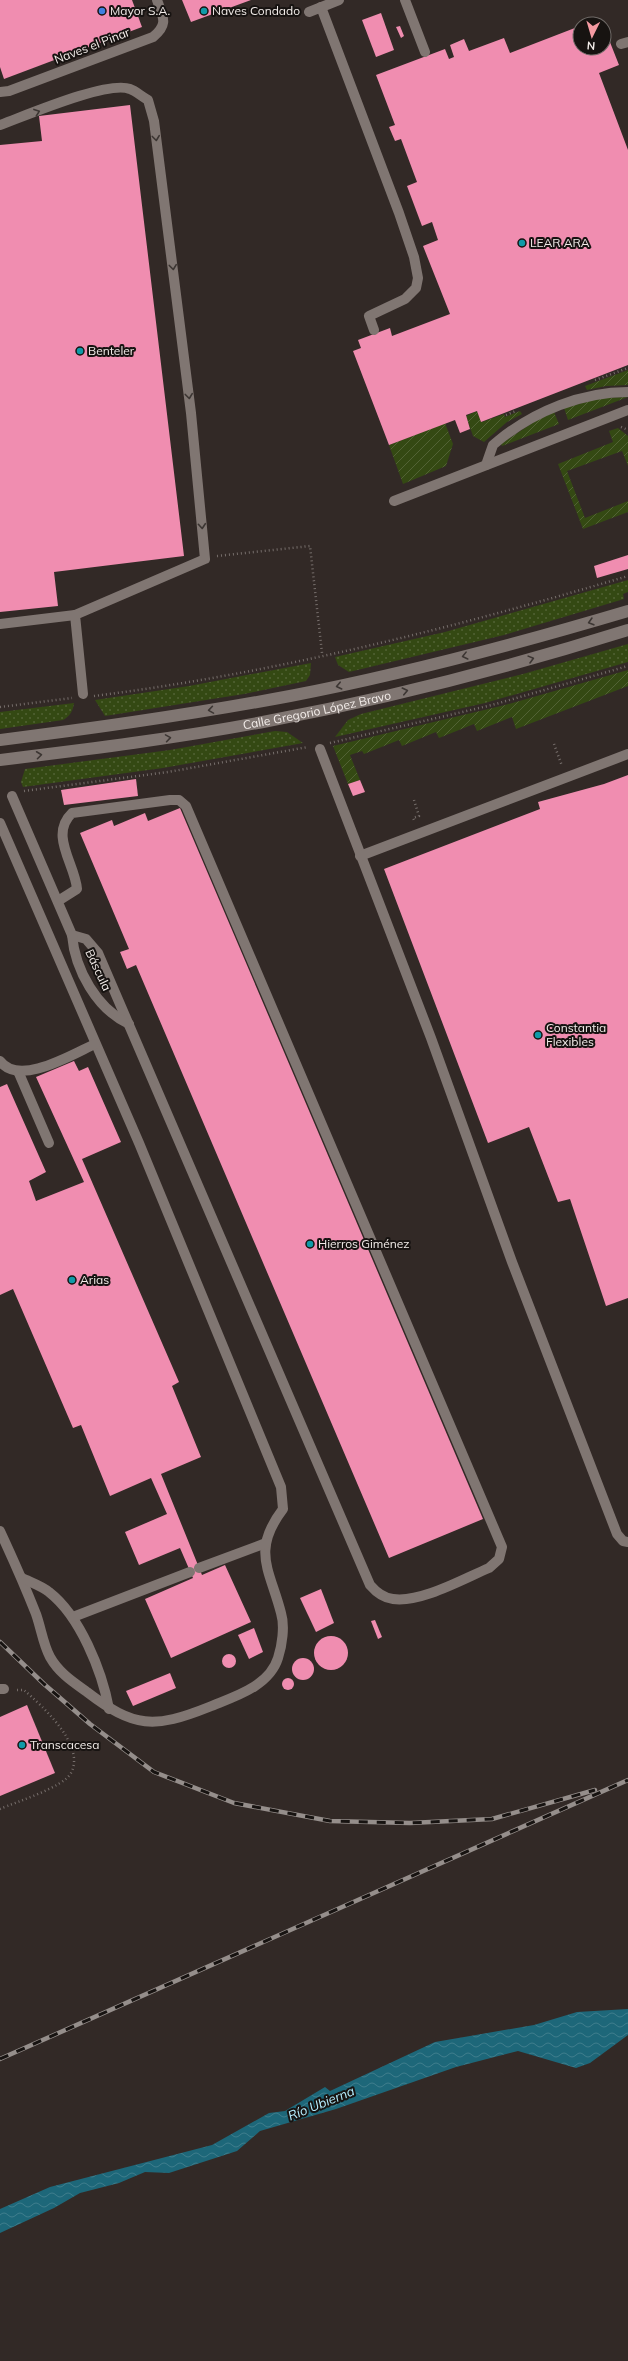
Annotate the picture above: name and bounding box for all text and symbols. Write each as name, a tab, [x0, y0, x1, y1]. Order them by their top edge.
place label: Mayor S.A.	[110, 3, 170, 18]
place label: Naves Condado	[212, 3, 300, 18]
marker: Mayor S.A.	[97, 6, 107, 16]
marker: Naves Condado	[199, 6, 209, 16]
north arrow	[572, 16, 612, 56]
street label: Naves el Pinar	[52, 24, 132, 67]
text: N	[586, 39, 596, 53]
one-way arrow	[33, 108, 40, 116]
one-way arrow	[152, 135, 161, 141]
place label: LEAR ARA	[530, 235, 590, 250]
marker: LEAR ARA	[517, 238, 527, 248]
one-way arrow	[168, 264, 177, 270]
place label: Benteler	[88, 343, 135, 358]
marker: Benteler	[75, 346, 85, 356]
one-way arrow	[184, 393, 193, 399]
one-way arrow	[197, 523, 206, 529]
one-way arrow	[587, 617, 594, 626]
one-way arrow	[462, 651, 469, 660]
one-way arrow	[527, 655, 534, 664]
one-way arrow	[335, 681, 342, 689]
street label: Calle Gregorio López Bravo	[242, 687, 393, 732]
one-way arrow	[402, 687, 408, 695]
one-way arrow	[208, 705, 214, 714]
one-way arrow	[164, 734, 171, 743]
one-way arrow	[36, 751, 42, 760]
street label: Báscula	[82, 947, 115, 993]
place label: Constantia Flexibles	[546, 1020, 606, 1049]
marker: Constantia Flexibles	[533, 1030, 543, 1040]
place label: Hierros Giménez	[318, 1236, 410, 1251]
marker: Hierros Giménez	[305, 1239, 315, 1249]
place label: Arias	[80, 1272, 109, 1287]
marker: Arias	[67, 1275, 77, 1285]
place label: Transcacesa	[30, 1737, 99, 1752]
marker: Transcacesa	[17, 1740, 27, 1750]
water label: Río Ubierna	[285, 2082, 357, 2124]

